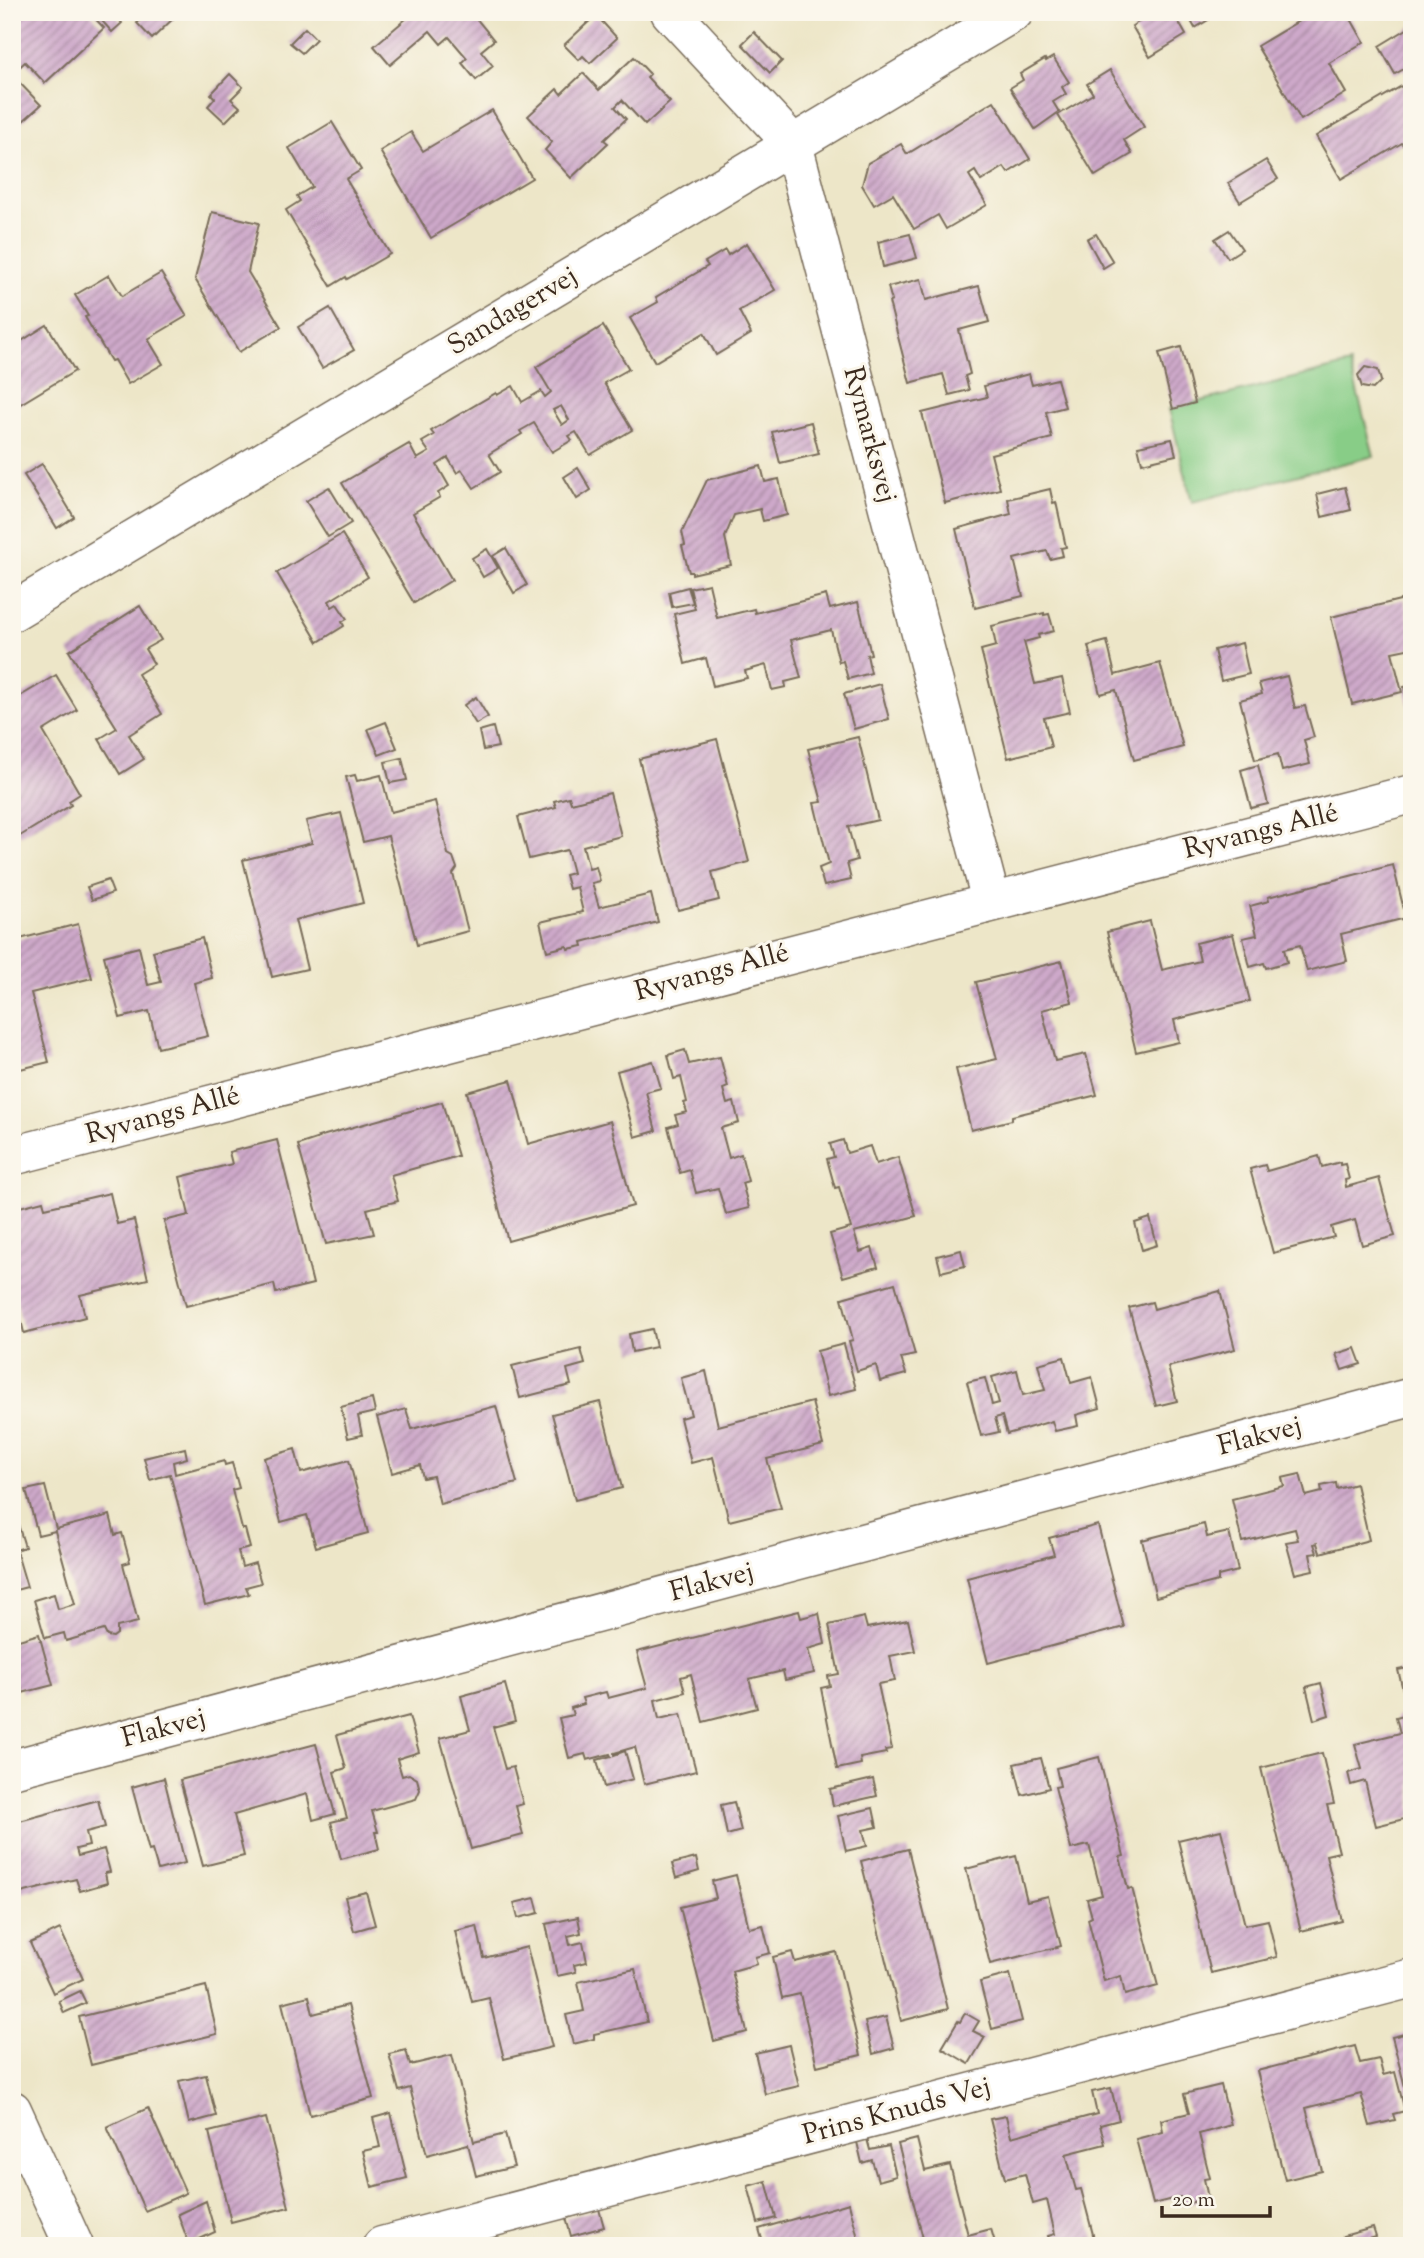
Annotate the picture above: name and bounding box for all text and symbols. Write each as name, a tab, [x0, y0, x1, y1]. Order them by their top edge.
street label: Sandagervej	[440, 257, 586, 367]
street label: Rymarksvej	[832, 363, 906, 507]
street label: Ryvangs Allé	[1179, 793, 1343, 871]
street label: Ryvangs Allé	[630, 933, 794, 1013]
street label: Ryvangs Allé	[81, 1076, 245, 1156]
street label: Flakvej	[1214, 1407, 1306, 1467]
street label: Flakvej	[666, 1553, 758, 1613]
street label: Flakvej	[118, 1699, 210, 1759]
street label: Prins Knuds Vej	[798, 2068, 996, 2156]
scale bar	[1162, 2174, 1270, 2218]
text: 20 m	[1172, 2186, 1215, 2216]

